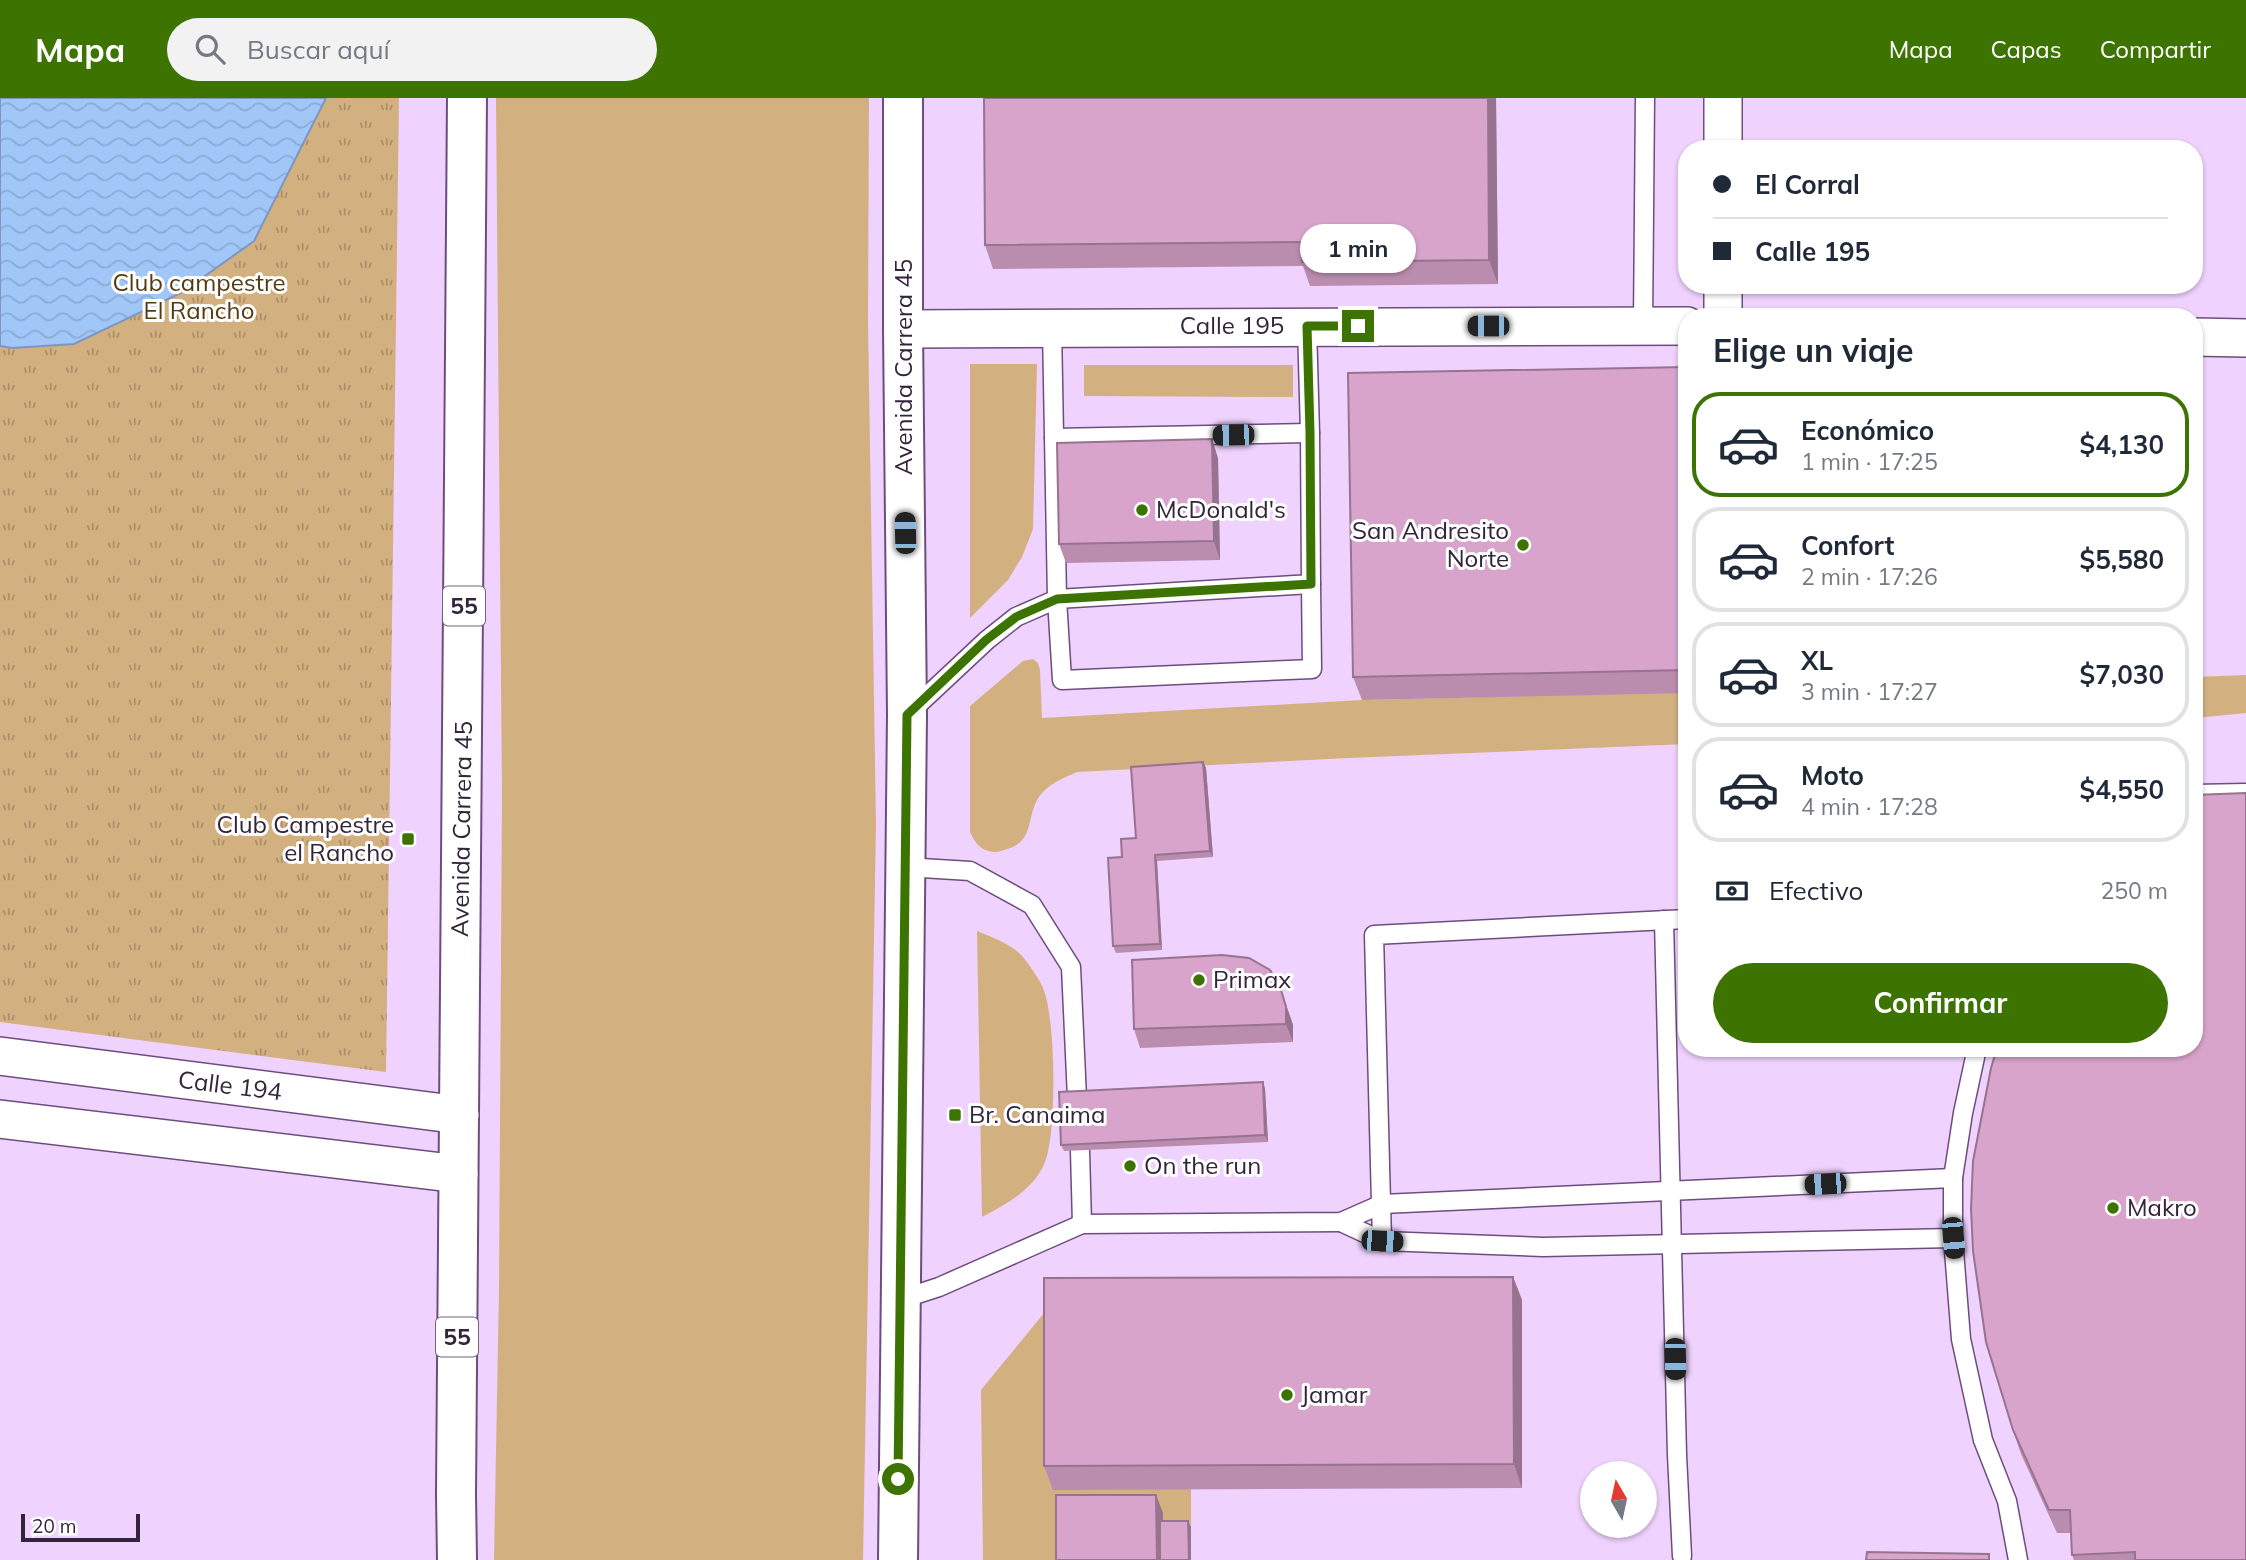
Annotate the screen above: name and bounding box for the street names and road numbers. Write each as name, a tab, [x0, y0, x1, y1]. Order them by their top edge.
street label: Avenida Carrera 45	[888, 259, 918, 475]
street label: Calle 195	[1180, 310, 1284, 340]
road number: 55	[443, 586, 485, 626]
street label: Avenida Carrera 45	[444, 721, 478, 937]
street label: Calle 194	[176, 1064, 284, 1106]
road number: 55	[436, 1318, 478, 1356]

